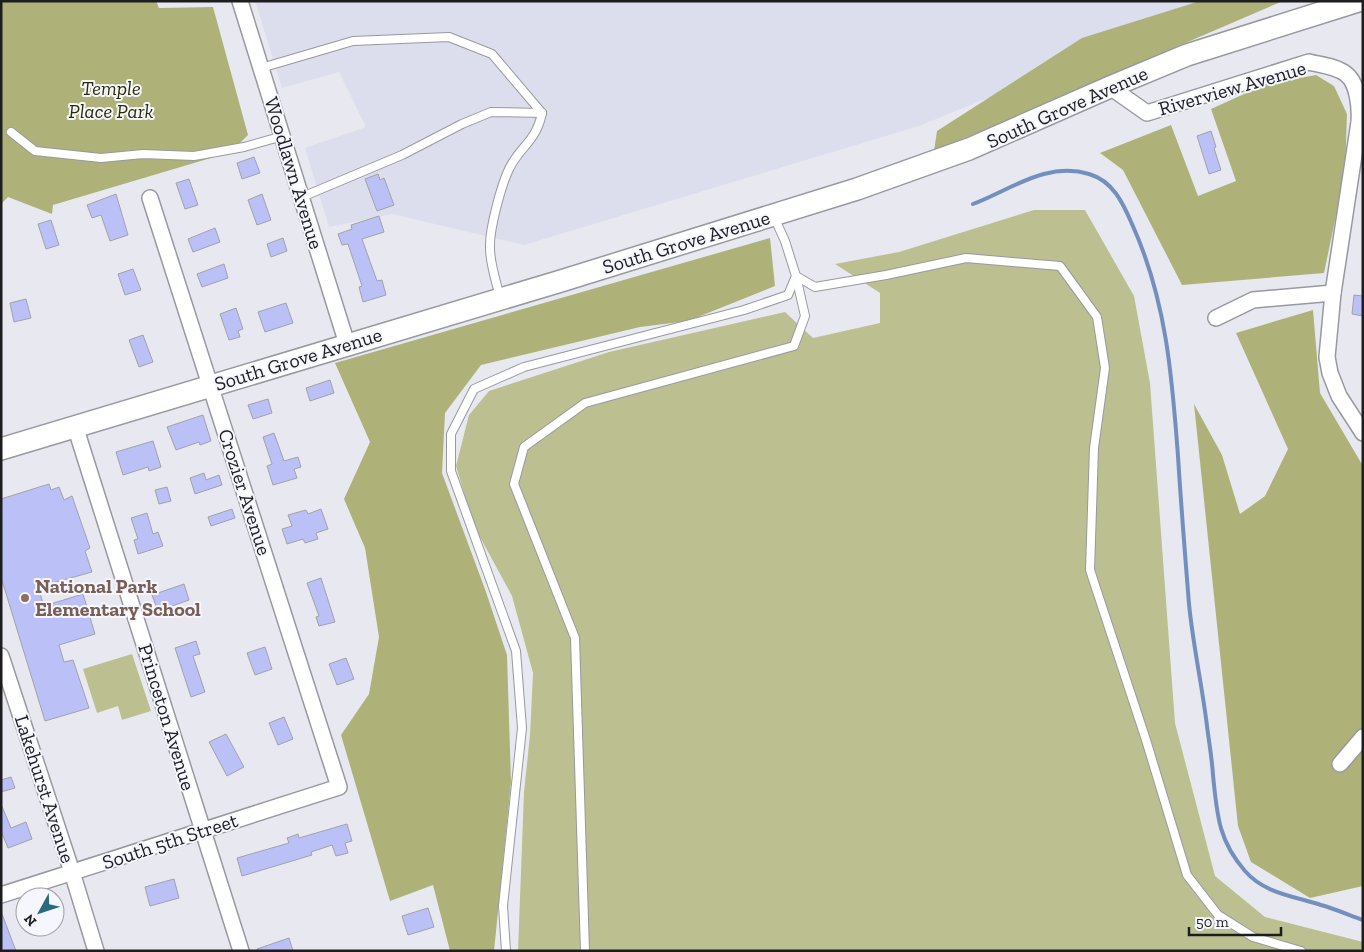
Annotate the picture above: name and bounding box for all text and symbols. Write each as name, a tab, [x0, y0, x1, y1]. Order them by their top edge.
street label: Riverview Avenue	[1155, 55, 1309, 121]
street label: South Grove Avenue	[983, 61, 1151, 153]
park label: Temple Place Park	[69, 76, 153, 123]
street label: Woodlawn Avenue	[259, 94, 329, 252]
street label: South Grove Avenue	[599, 205, 773, 279]
street label: South Grove Avenue	[211, 322, 385, 396]
street label: Crozier Avenue	[213, 426, 277, 558]
place label: National Park Elementary School	[35, 574, 201, 621]
marker: National Park Elementary School	[19, 592, 31, 604]
street label: Princeton Avenue	[133, 641, 201, 793]
street label: Lakehurst Avenue	[10, 712, 80, 866]
street label: South 5th Street	[99, 808, 241, 874]
north arrow	[15, 887, 65, 937]
scale bar	[1189, 904, 1282, 936]
text: N	[20, 910, 40, 930]
text: 50 m	[1196, 913, 1229, 931]

